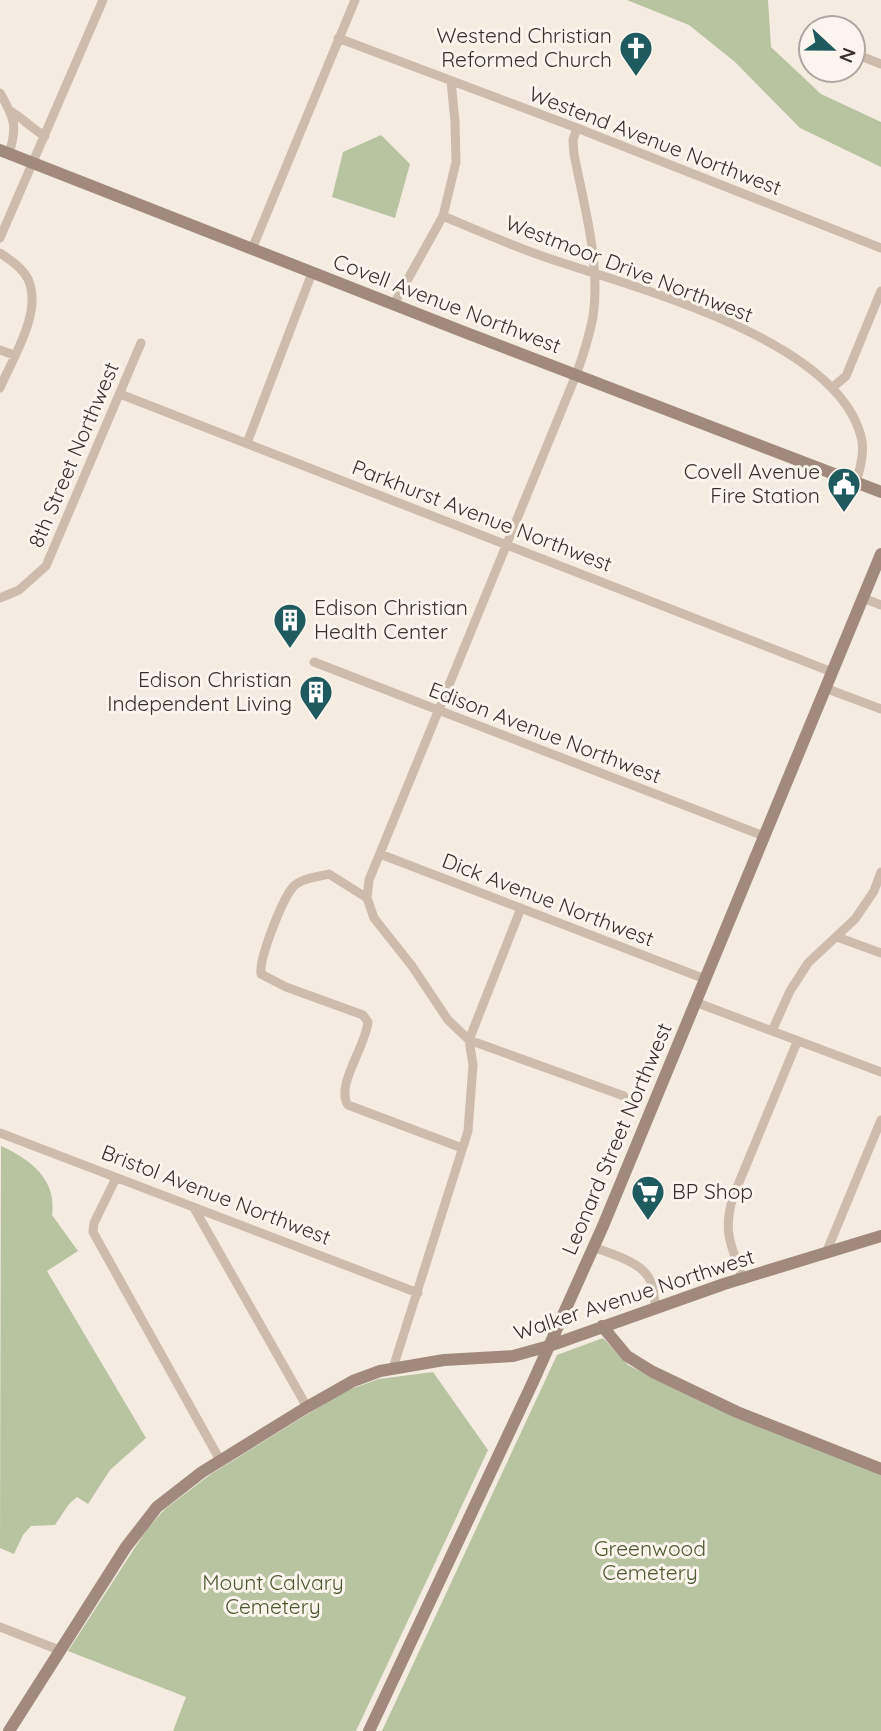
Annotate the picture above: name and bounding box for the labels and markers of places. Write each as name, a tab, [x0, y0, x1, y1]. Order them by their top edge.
place label: Westend Christian Reformed Church	[436, 22, 612, 72]
church icon: Westend Christian Reformed Church	[617, 29, 655, 78]
place label: Covell Avenue Fire Station	[684, 458, 820, 508]
public building icon: Covell Avenue Fire Station	[825, 465, 863, 514]
place label: Edison Christian Health Center	[314, 594, 468, 644]
building icon: Edison Christian Health Center	[271, 601, 309, 650]
place label: Edison Christian Independent Living	[107, 666, 292, 716]
building icon: Edison Christian Independent Living	[297, 673, 335, 722]
supermarket icon: BP Shop	[629, 1173, 667, 1222]
place label: BP Shop	[672, 1178, 753, 1204]

